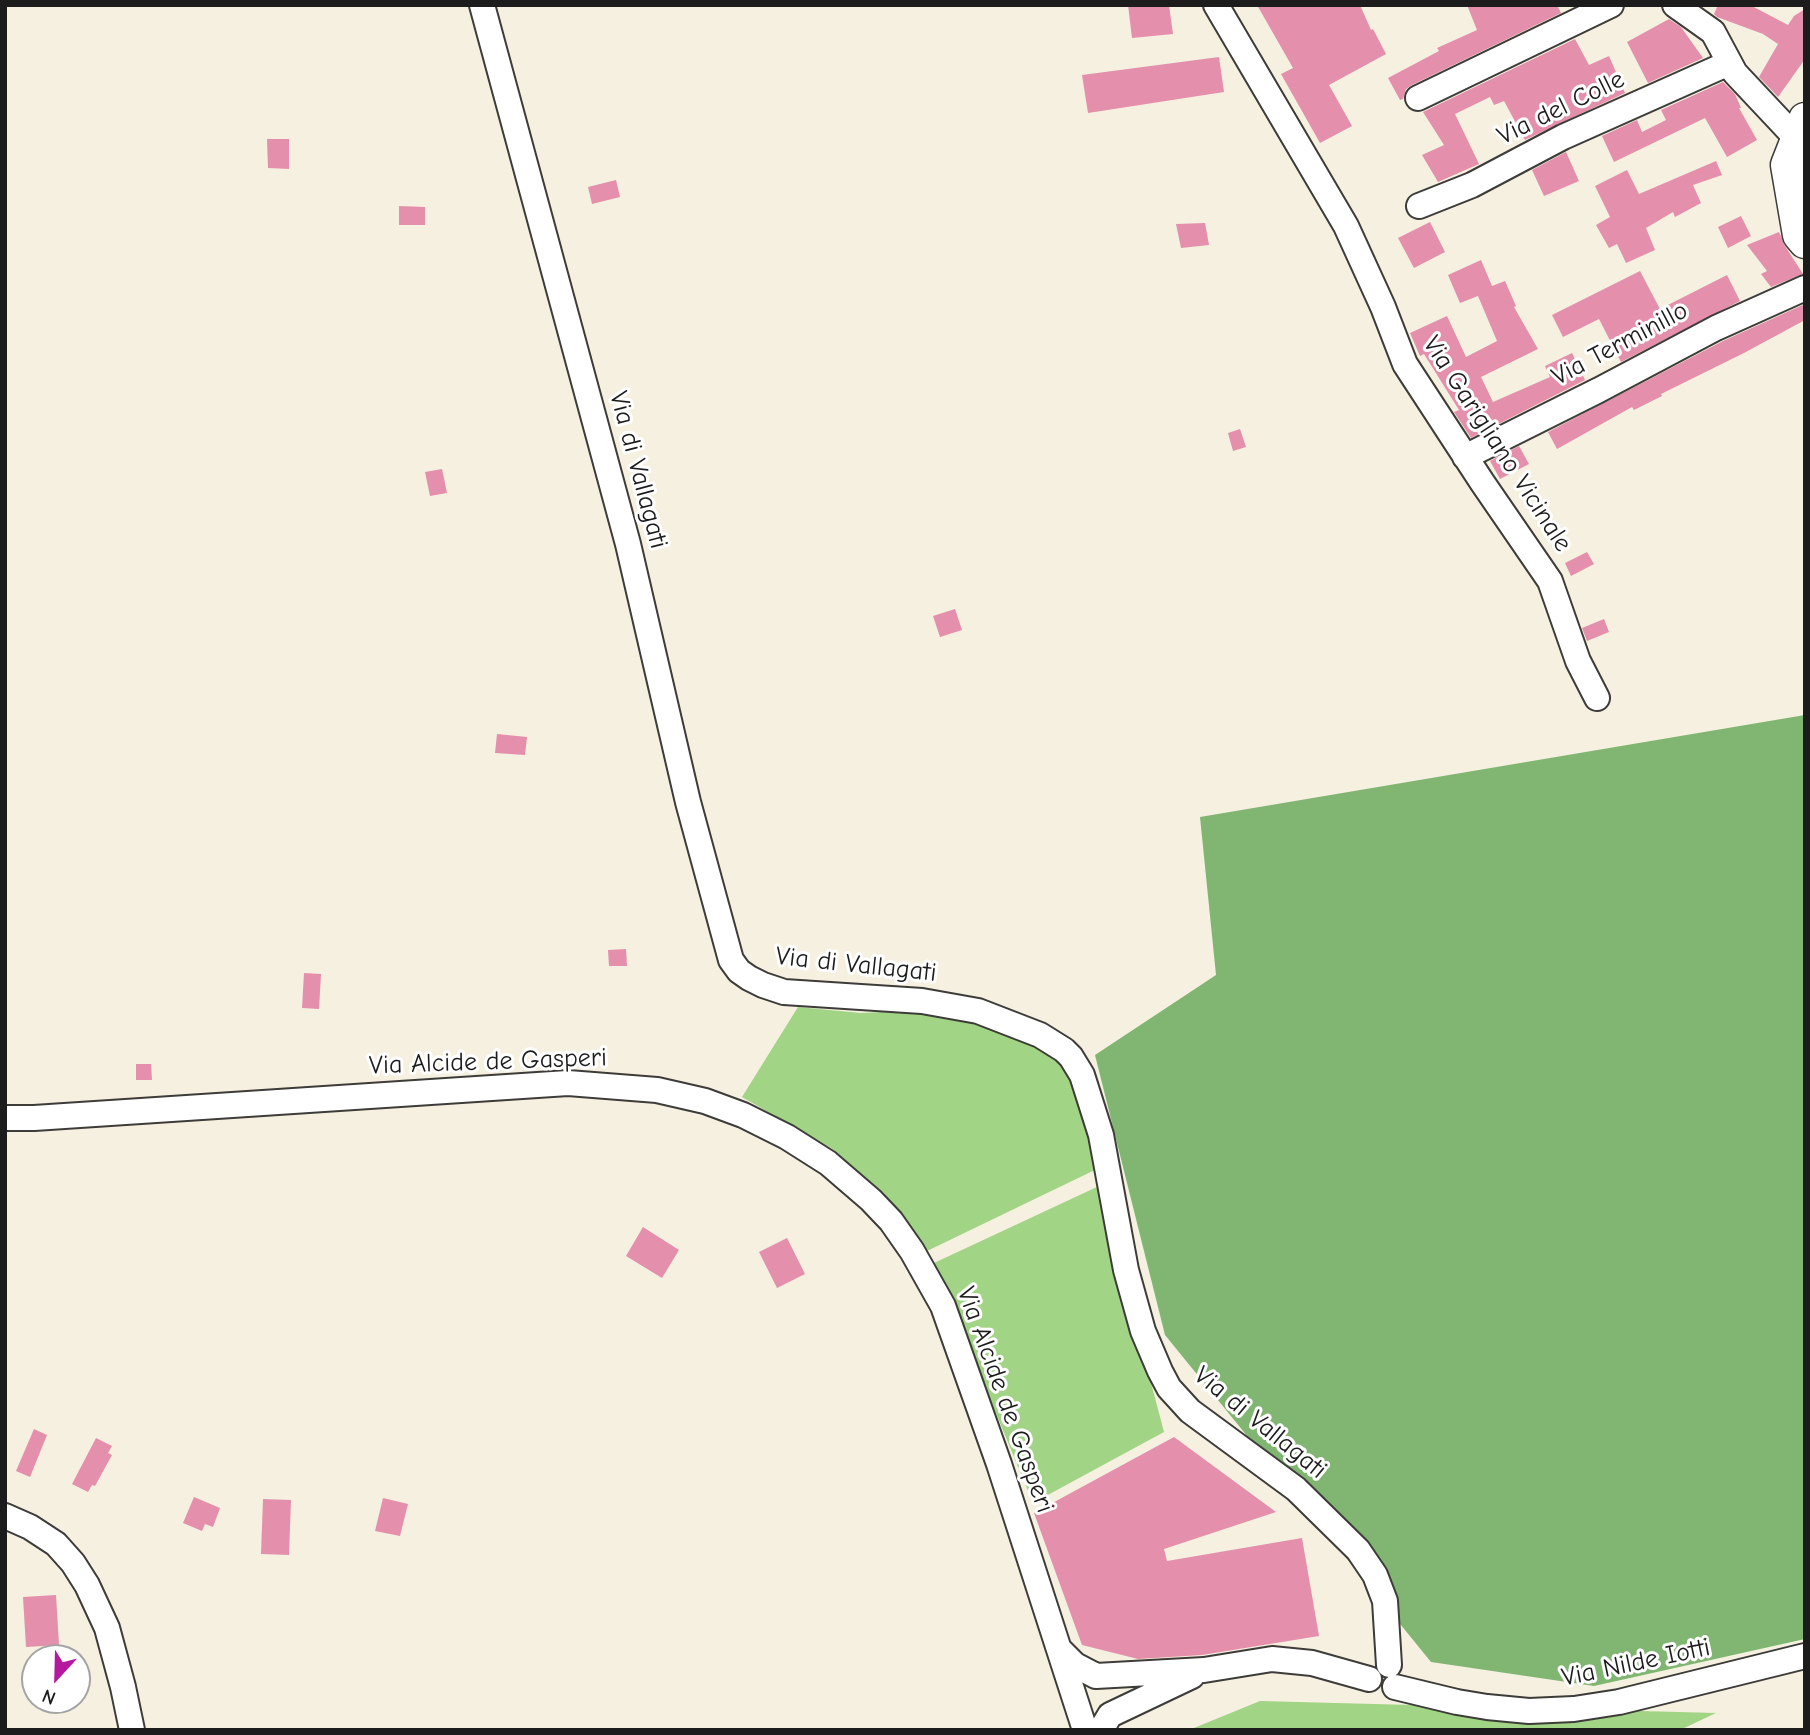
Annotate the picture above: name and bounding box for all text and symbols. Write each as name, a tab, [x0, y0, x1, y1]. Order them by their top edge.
street label: Via del Colle	[1492, 64, 1630, 152]
street label: Via Terminillo	[1547, 295, 1693, 393]
street label: Via Garigliano Vicinale	[1416, 330, 1578, 558]
street label: Via di Vallagati	[602, 388, 674, 552]
street label: Via di Vallagati	[774, 941, 938, 989]
street label: Via Alcide de Gasperi	[369, 1042, 607, 1082]
street label: Via Alcide de Gasperi	[950, 1283, 1060, 1517]
street label: Via di Vallagati	[1187, 1360, 1333, 1486]
street label: Via Nilde Iotti	[1559, 1632, 1713, 1694]
north arrow	[21, 1644, 91, 1714]
text: N	[39, 1684, 59, 1709]

